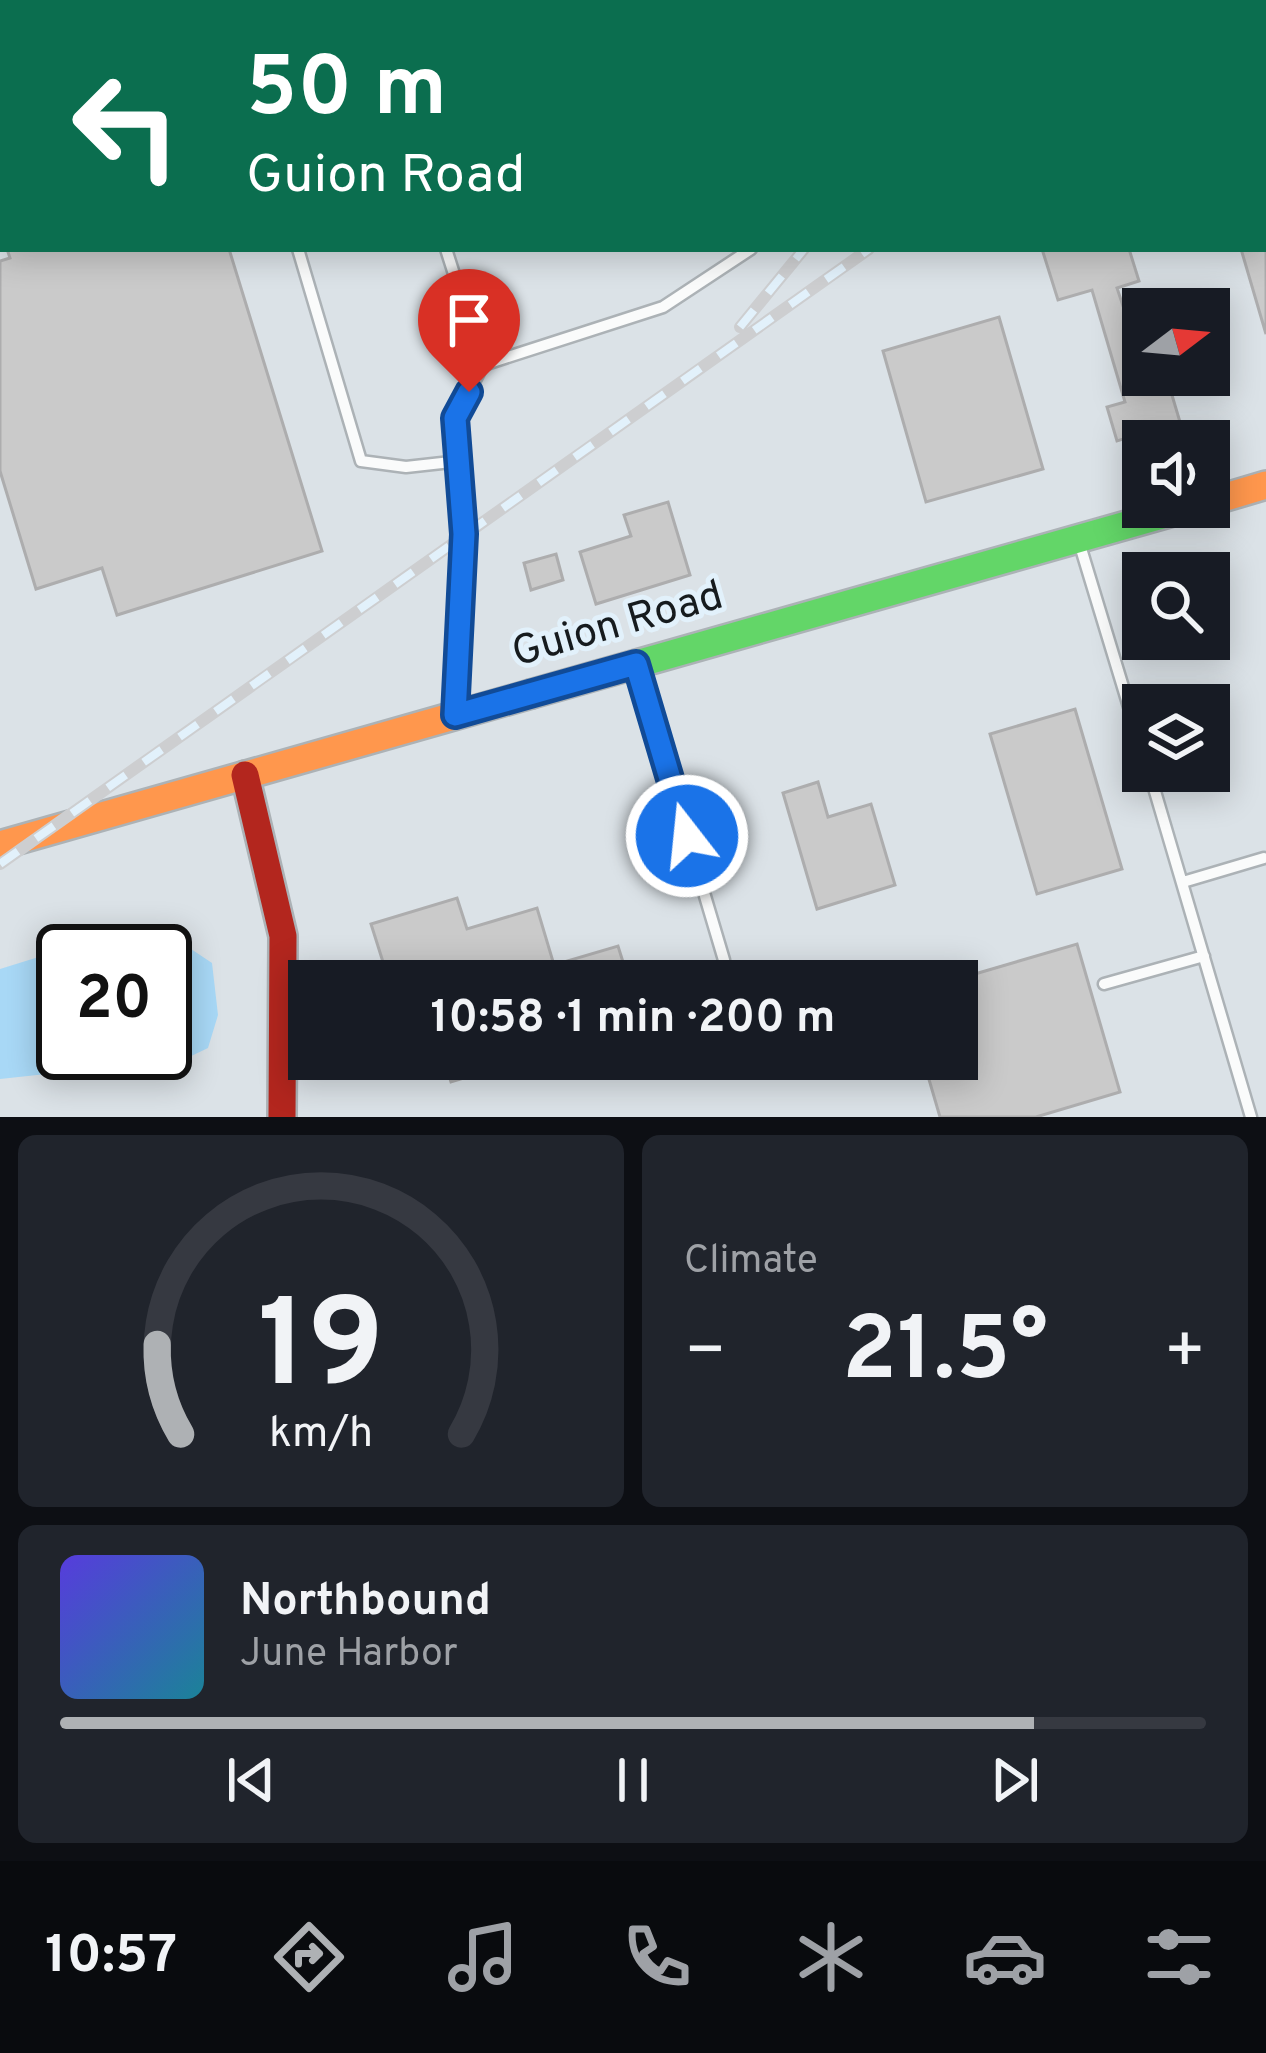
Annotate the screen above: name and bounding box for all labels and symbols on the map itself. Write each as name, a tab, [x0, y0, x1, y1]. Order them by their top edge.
pin	[418, 269, 520, 392]
north arrow	[1122, 288, 1230, 396]
street label: Guion Road	[506, 571, 730, 681]
position arrow	[624, 773, 750, 899]
speed limit sign: 20	[36, 924, 192, 1080]

